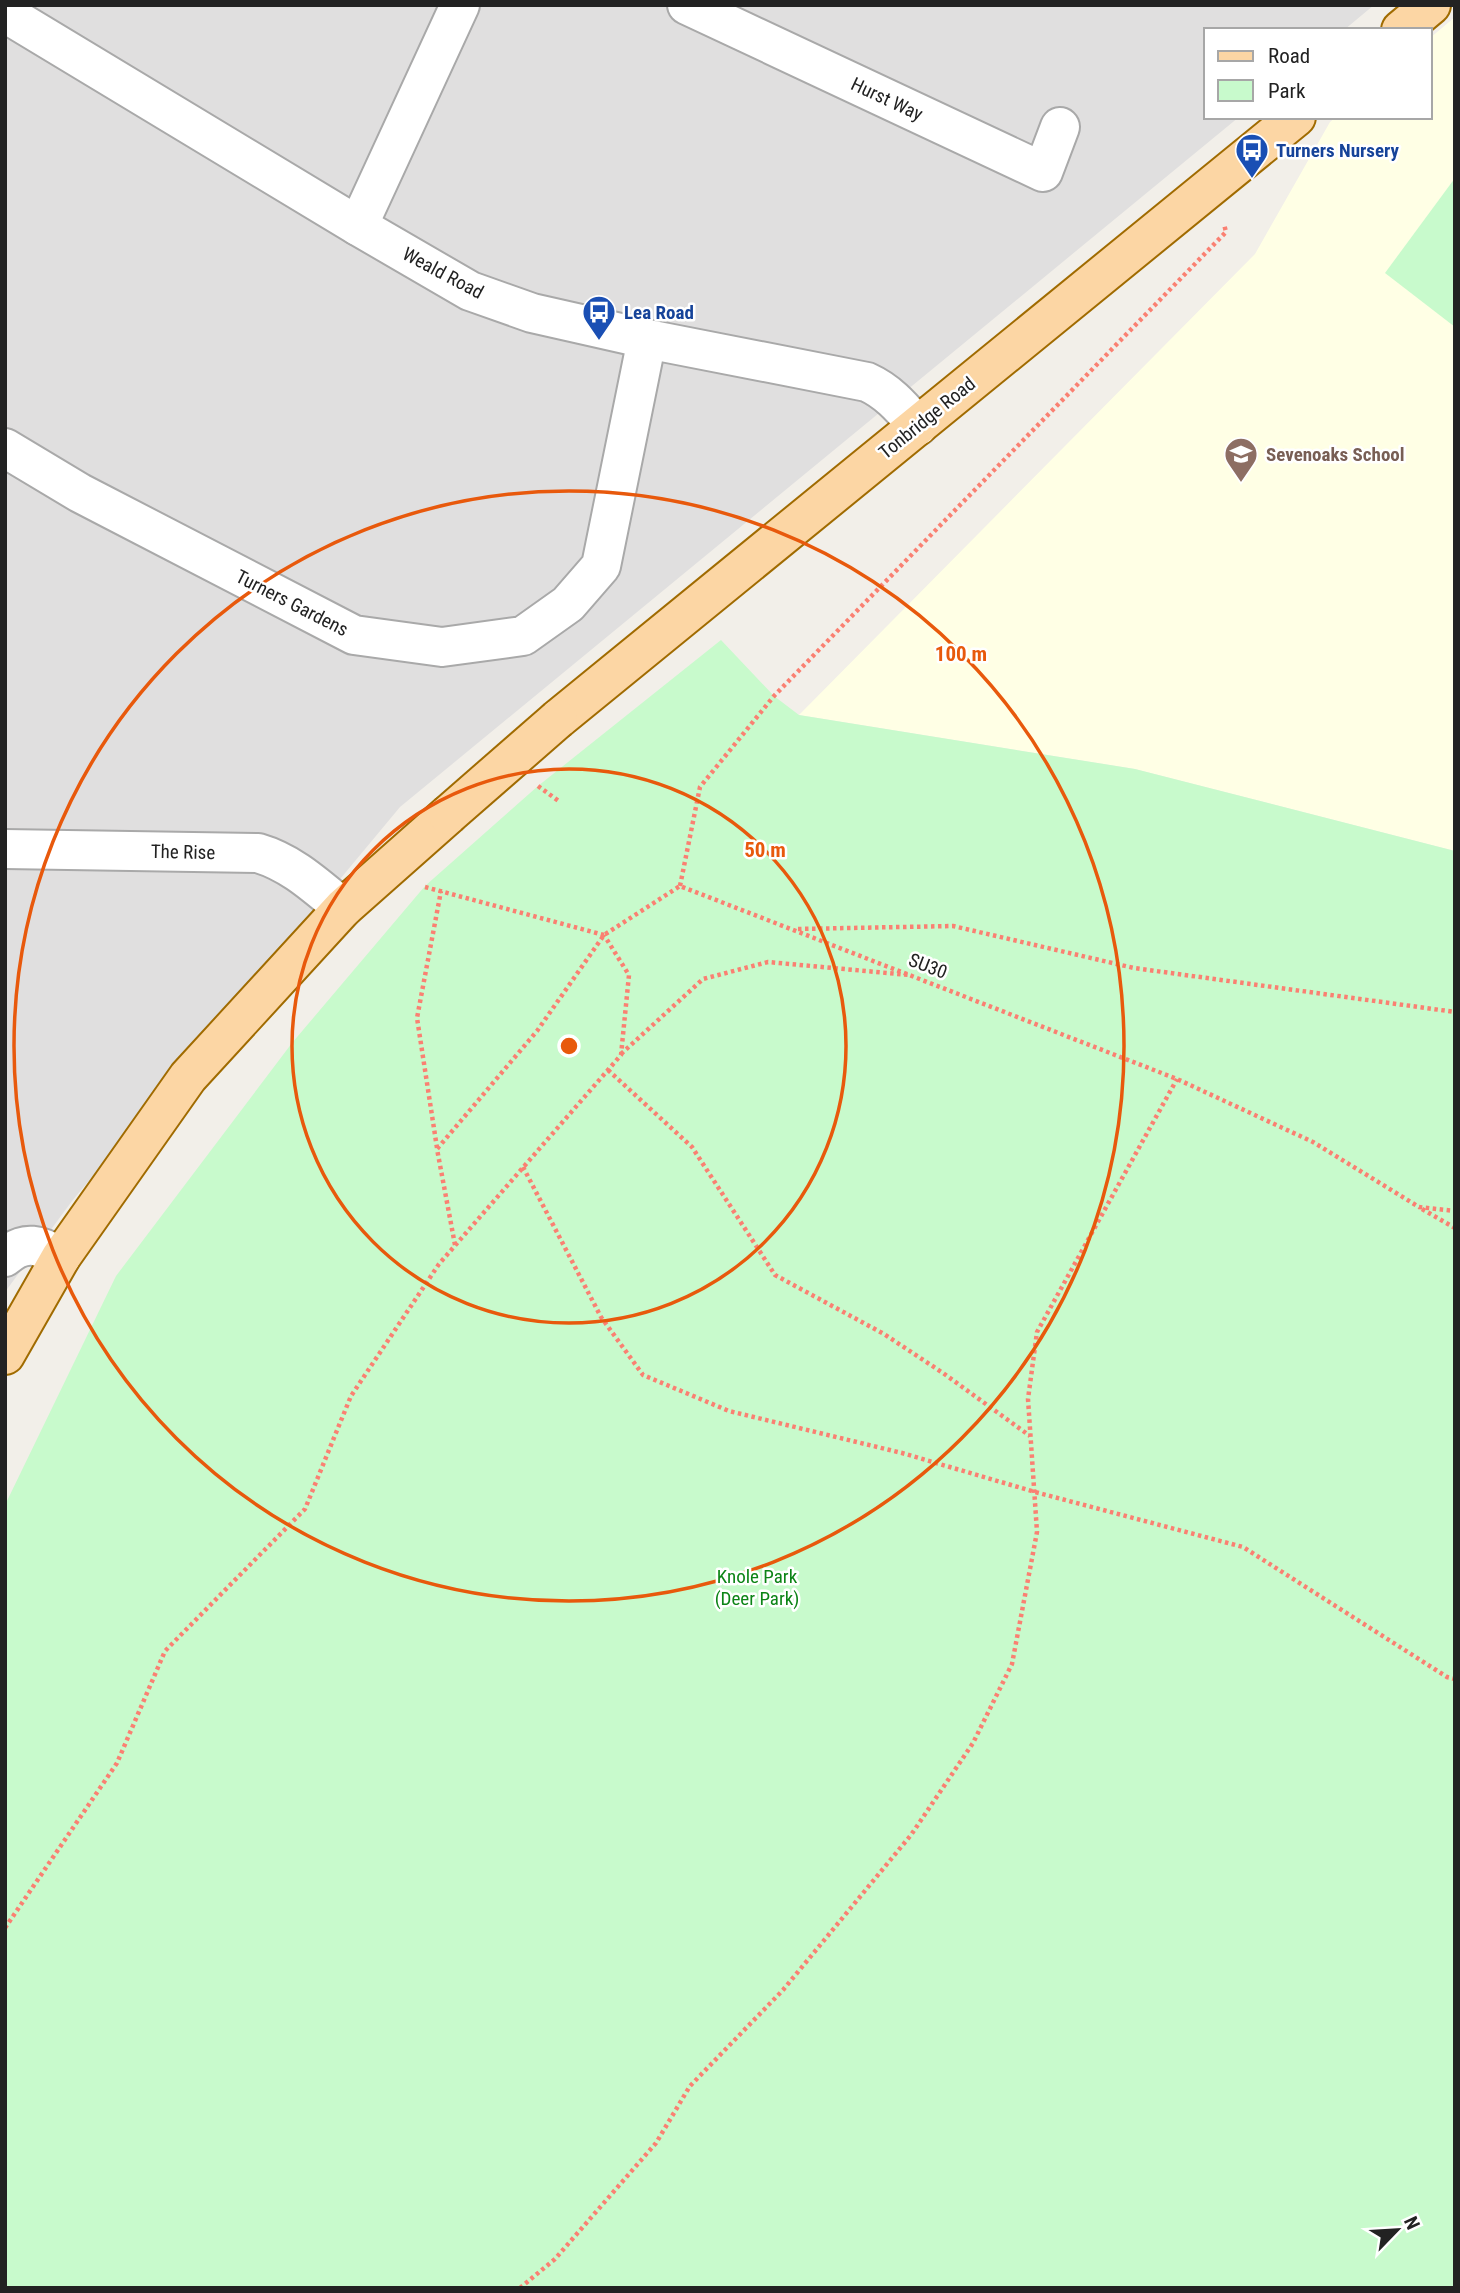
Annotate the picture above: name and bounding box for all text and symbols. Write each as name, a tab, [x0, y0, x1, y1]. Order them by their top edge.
legend	[1204, 28, 1432, 119]
text: Road	[1268, 44, 1310, 68]
street label: Hurst Way	[847, 72, 927, 126]
text: Park	[1268, 79, 1306, 103]
bus stop icon: Turners Nursery	[1233, 131, 1271, 180]
place label: Turners Nursery	[1276, 139, 1400, 162]
street label: Weald Road	[399, 242, 487, 304]
bus stop icon: Lea Road	[580, 293, 618, 342]
place label: Lea Road	[624, 301, 694, 324]
street label: Tonbridge Road	[874, 372, 980, 464]
school or university icon: Sevenoaks School	[1222, 435, 1260, 484]
place label: Sevenoaks School	[1266, 443, 1405, 466]
street label: Turners Gardens	[232, 565, 352, 641]
text: 100 m	[935, 642, 987, 666]
text: 50 m	[744, 838, 786, 862]
street label: The Rise	[151, 840, 215, 864]
street label: SU30	[906, 948, 950, 984]
centre of rings	[557, 1034, 581, 1058]
park label: Knole Park (Deer Park)	[715, 1565, 799, 1610]
north arrow	[1362, 2195, 1432, 2265]
text: N	[1399, 2213, 1425, 2233]

